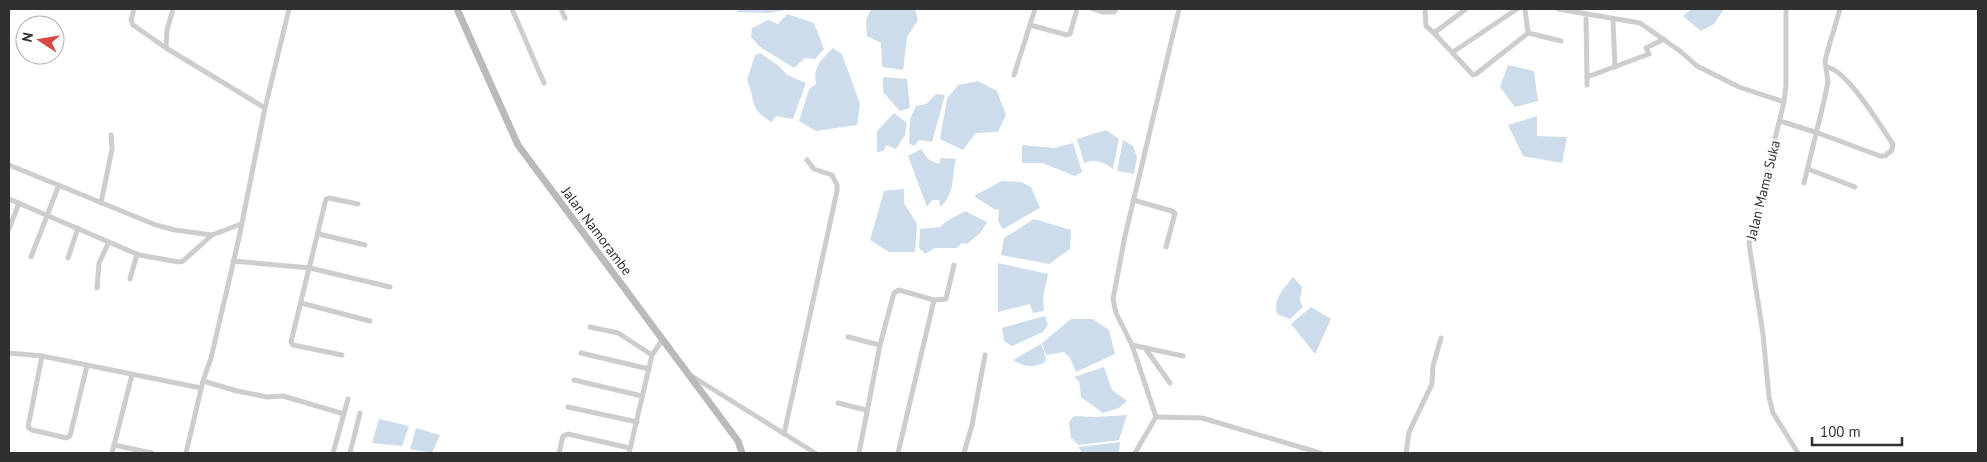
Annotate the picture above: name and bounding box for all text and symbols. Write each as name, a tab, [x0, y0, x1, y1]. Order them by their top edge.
north arrow	[15, 15, 65, 65]
text: N	[18, 31, 37, 44]
street label: Jalan Mama Suka	[1742, 138, 1784, 243]
street label: Jalan Namorambe	[557, 182, 636, 279]
scale bar	[1812, 414, 1902, 446]
text: 100 m	[1820, 422, 1861, 441]

